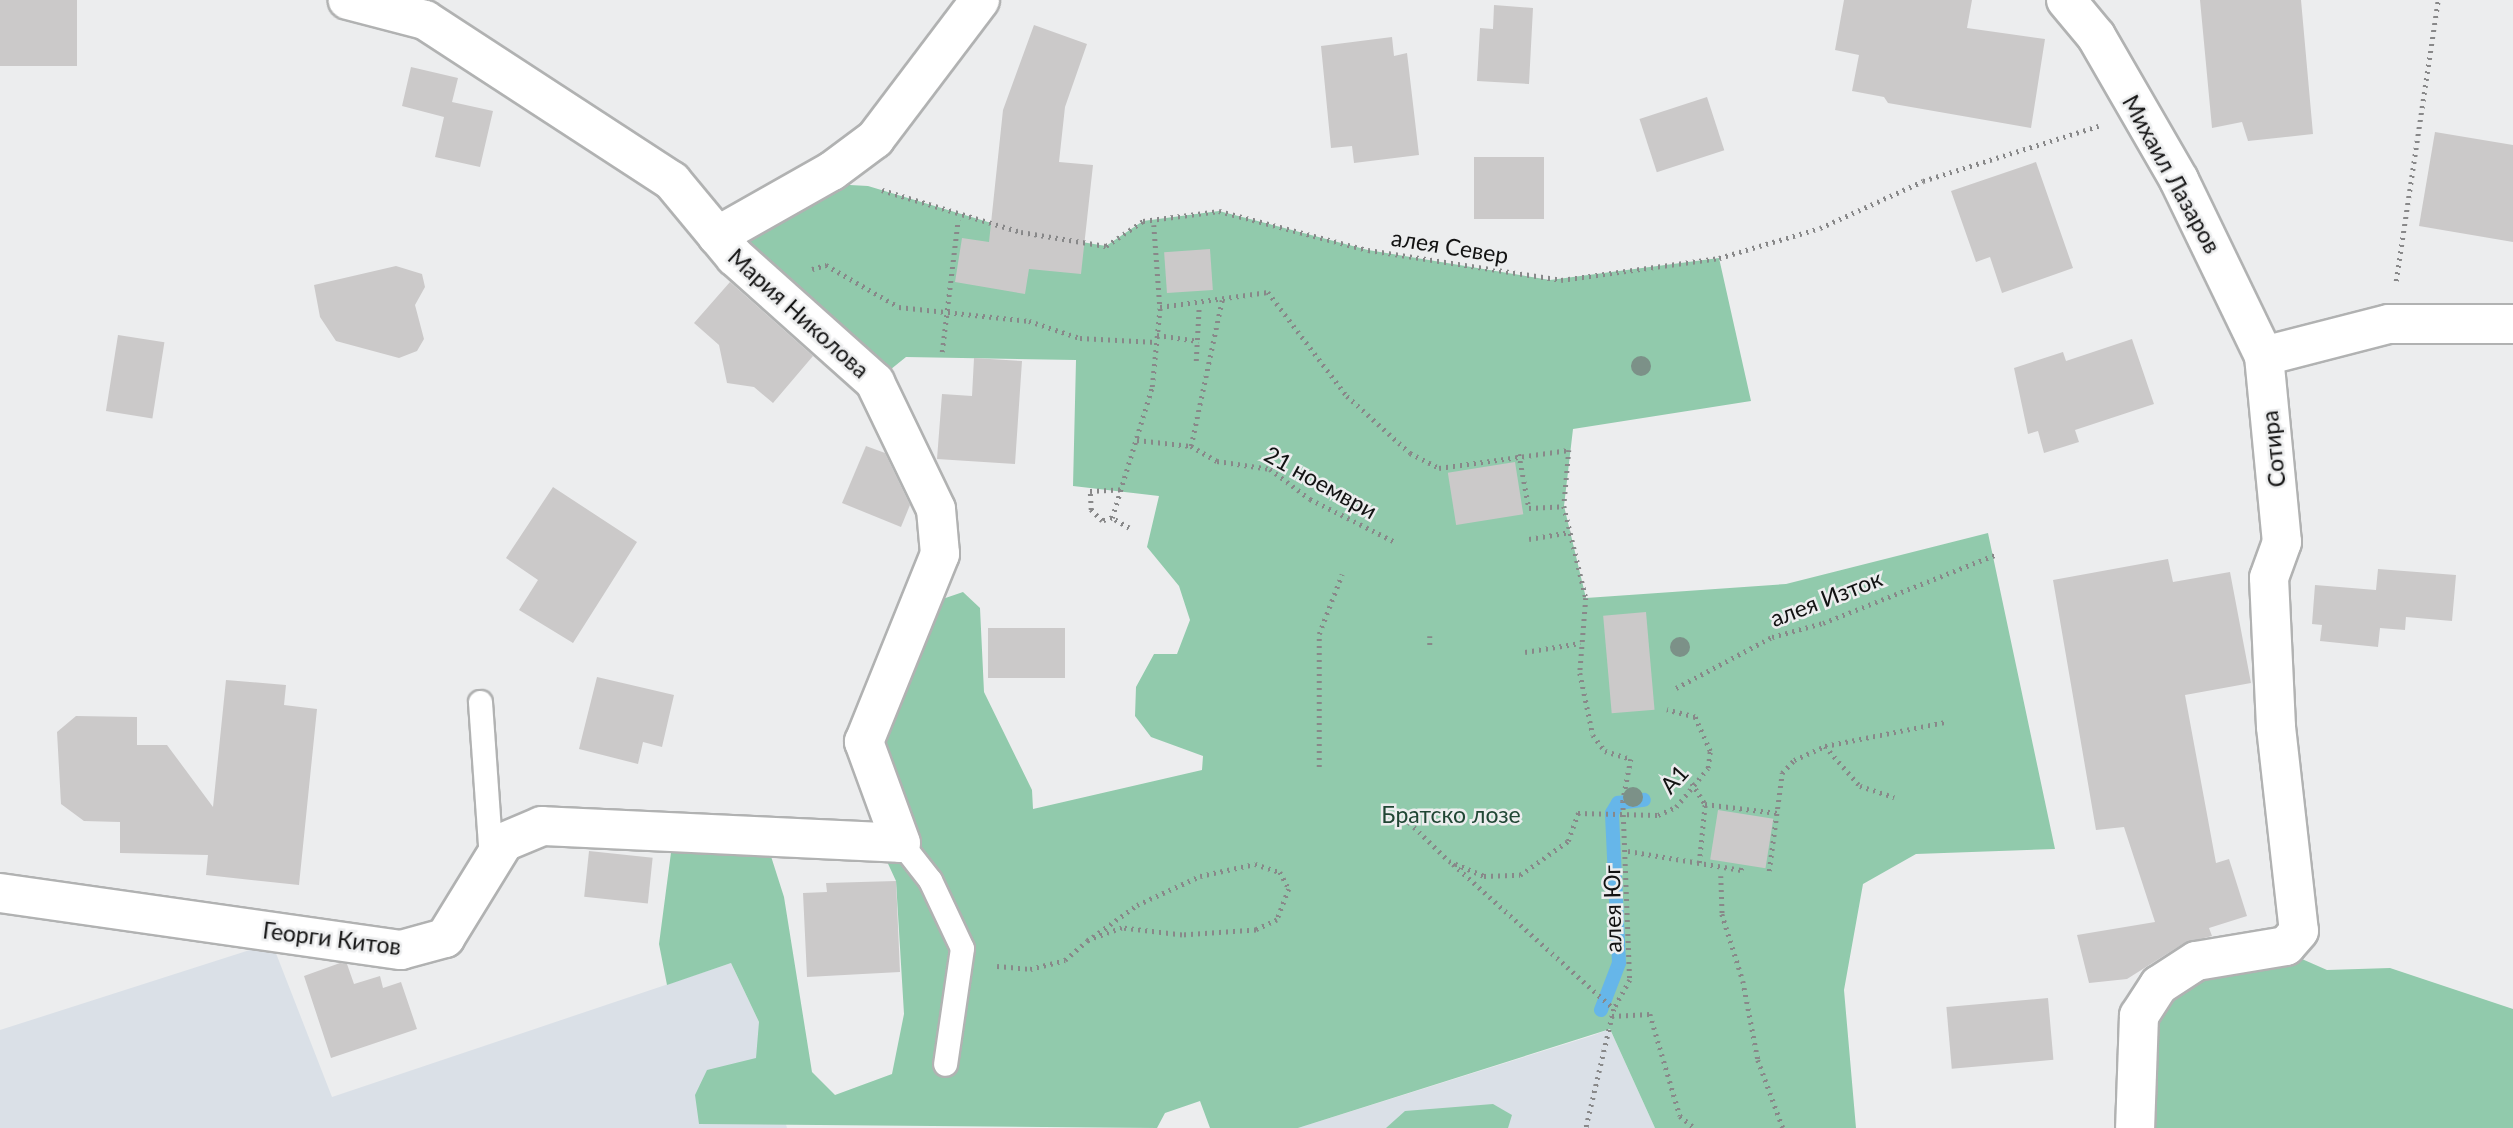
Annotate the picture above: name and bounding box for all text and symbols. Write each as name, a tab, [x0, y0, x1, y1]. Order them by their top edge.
street label: Михаил Лазаров	[2117, 90, 2227, 258]
street label: алея Север	[1390, 223, 1510, 269]
street label: Мария Николова	[723, 243, 875, 383]
street label: Сотира	[2255, 409, 2291, 489]
street label: 21 ноември	[1260, 440, 1382, 524]
street label: алея Изток	[1766, 564, 1886, 632]
street label: А1	[1654, 759, 1694, 799]
park label: Братско лозе	[1381, 800, 1521, 828]
street label: алея Юг	[1597, 865, 1627, 953]
street label: Георги Китов	[261, 916, 403, 960]

